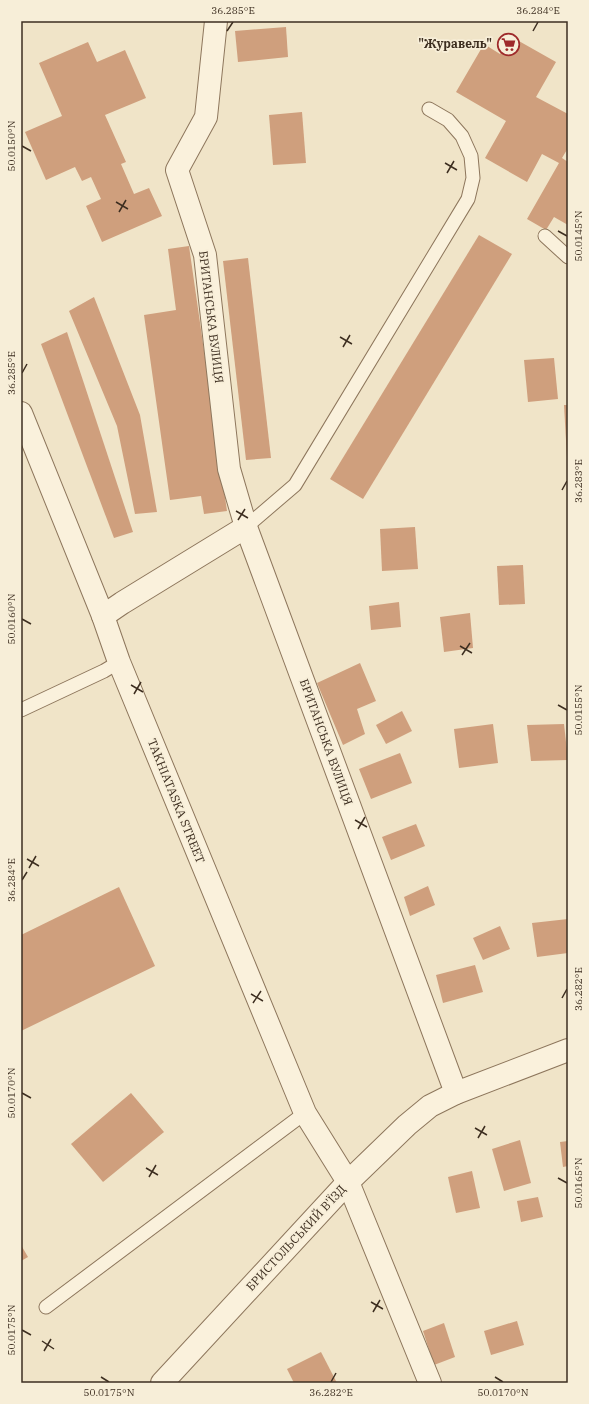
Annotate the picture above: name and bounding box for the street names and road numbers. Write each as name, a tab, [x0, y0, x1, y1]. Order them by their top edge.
street label: БРИТАНСЬКА ВУЛИЦЯ	[196, 250, 227, 384]
street label: БРИТАНСЬКА ВУЛИЦЯ	[297, 677, 356, 807]
street label: TAKHIATASKA STREET	[145, 736, 208, 865]
street label: БРИСТОЛЬСЬКИЙ В'ЇЗД	[243, 1182, 349, 1294]

